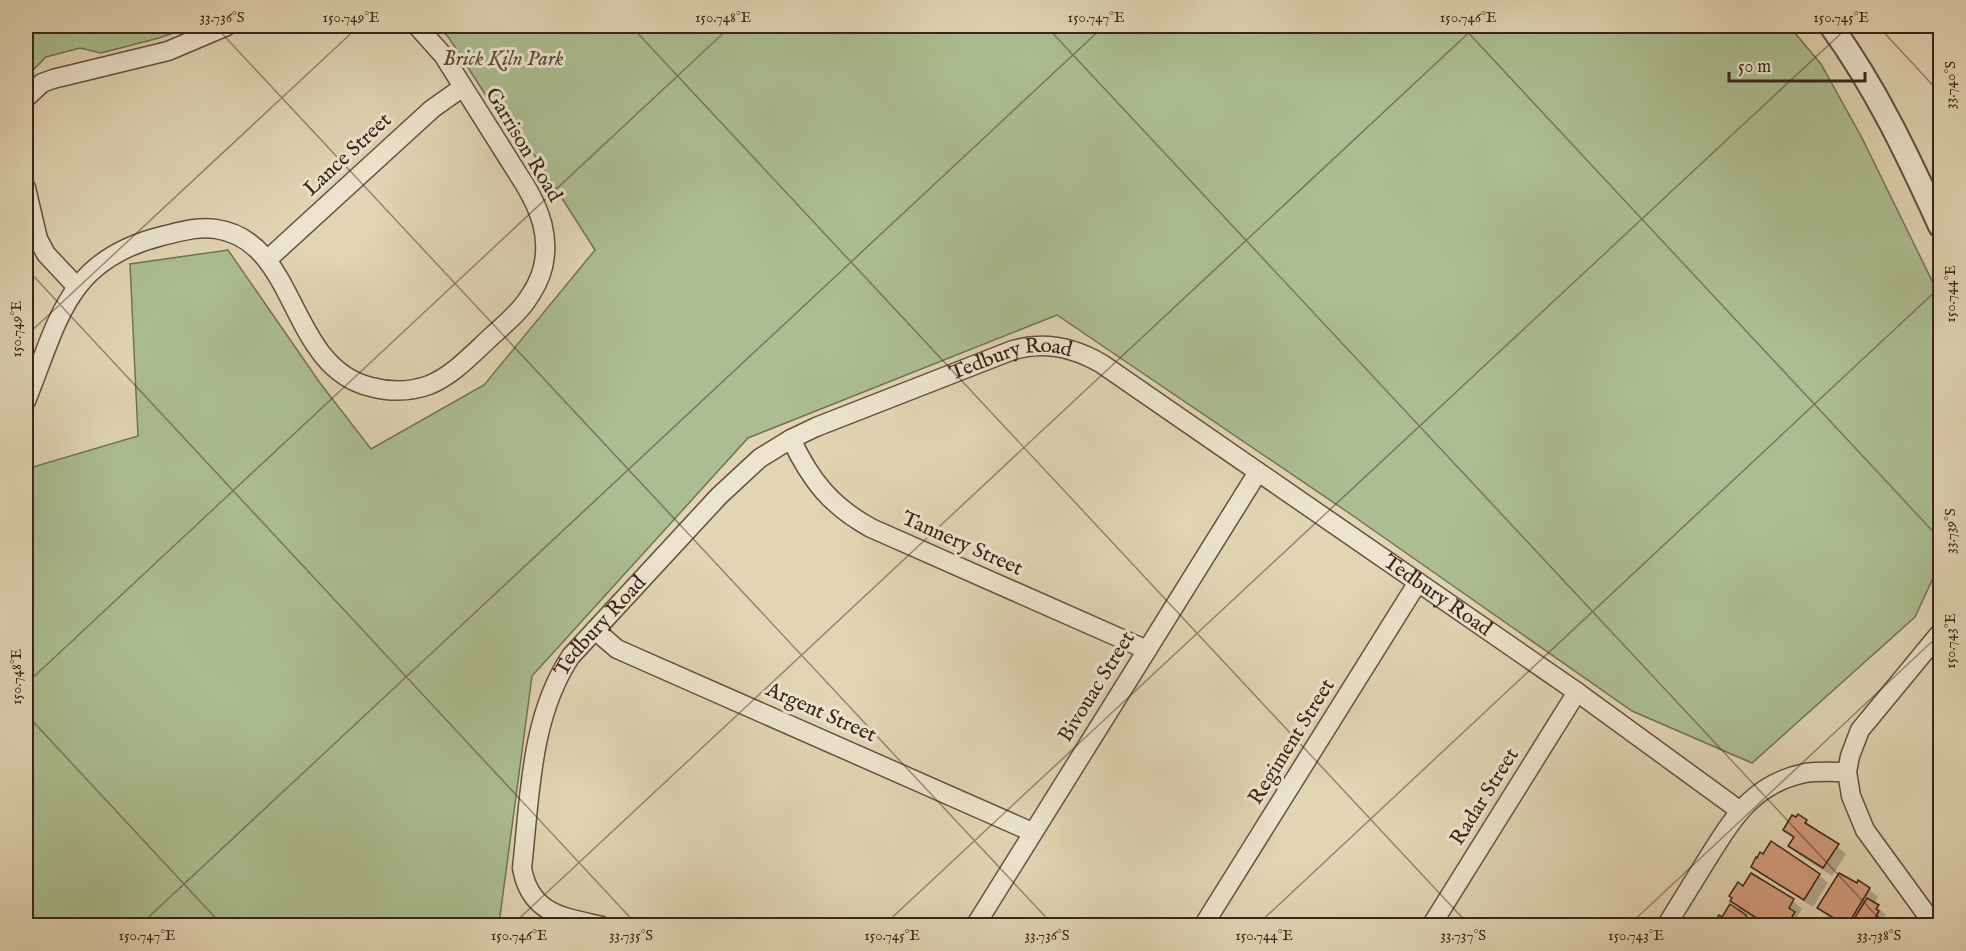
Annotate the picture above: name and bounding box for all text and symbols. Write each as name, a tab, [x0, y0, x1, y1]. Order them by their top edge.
text: 33.736°S	[199, 8, 245, 27]
text: 150.749°E	[323, 8, 379, 27]
text: 150.748°E	[695, 8, 751, 27]
text: 150.747°E	[1068, 8, 1124, 27]
text: 150.746°E	[1440, 8, 1496, 27]
text: 150.745°E	[1813, 8, 1869, 27]
scale bar	[1729, 45, 1866, 83]
park label: Brick Kiln Park	[443, 46, 564, 73]
text: 50 m	[1738, 56, 1771, 79]
text: 33.740°S	[1941, 61, 1960, 109]
street label: Garrison Road	[478, 83, 568, 208]
street label: Lance Street	[298, 107, 398, 203]
text: 150.744°E	[1941, 265, 1960, 323]
text: 150.749°E	[7, 301, 26, 357]
street label: Tedbury Road	[946, 332, 1076, 387]
street label: Tannery Street	[897, 505, 1027, 583]
text: 33.739°S	[1941, 508, 1960, 554]
street label: Tedbury Road	[1378, 549, 1498, 643]
street label: Tedbury Road	[548, 569, 653, 681]
text: 150.743°E	[1941, 613, 1960, 669]
street label: Bivouac Street	[1052, 627, 1142, 747]
text: 150.748°E	[7, 649, 26, 705]
street label: Regiment Street	[1243, 674, 1341, 810]
street label: Argent Street	[761, 676, 880, 749]
street label: Radar Street	[1444, 743, 1526, 851]
text: 150.747°E	[119, 926, 175, 945]
text: 150.746°E	[491, 926, 547, 945]
text: 33.735°S	[609, 926, 653, 945]
text: 150.745°E	[864, 926, 920, 945]
text: 33.736°S	[1024, 926, 1070, 945]
text: 150.744°E	[1235, 926, 1293, 945]
text: 33.737°S	[1440, 926, 1486, 945]
text: 150.743°E	[1608, 926, 1664, 945]
text: 33.738°S	[1857, 926, 1901, 945]

